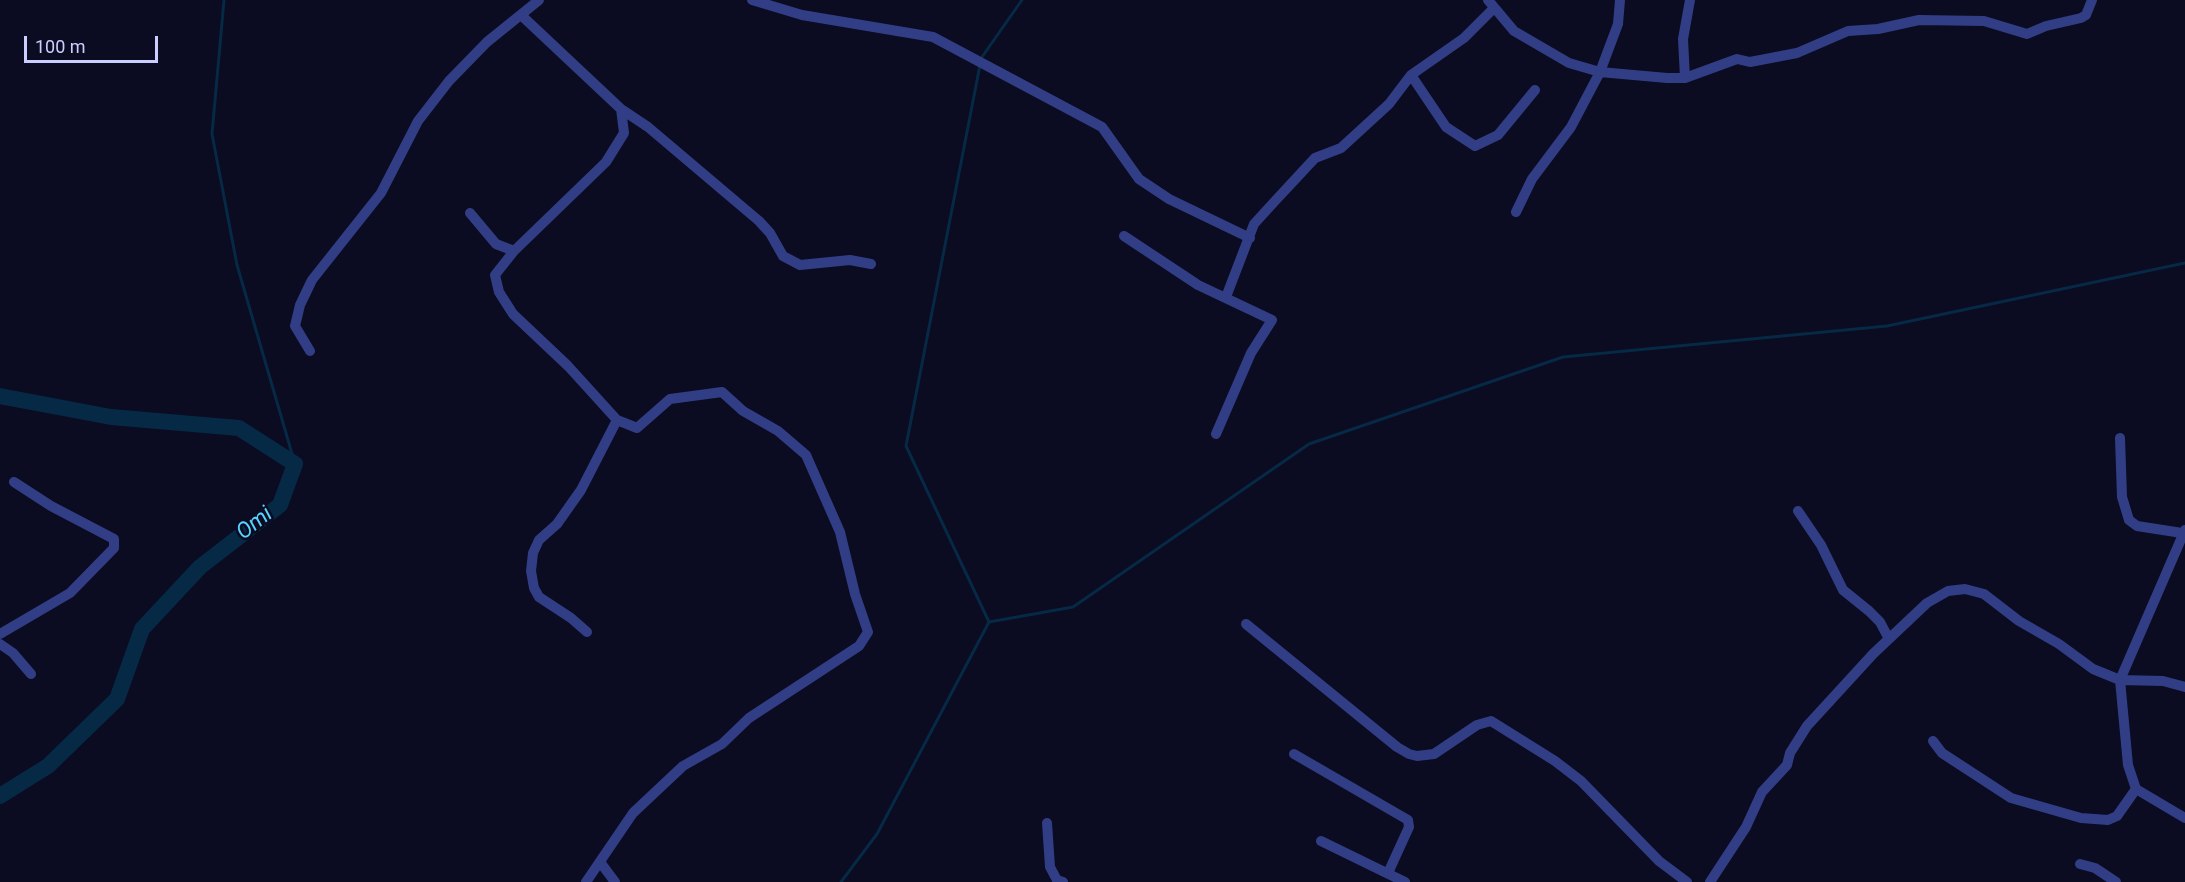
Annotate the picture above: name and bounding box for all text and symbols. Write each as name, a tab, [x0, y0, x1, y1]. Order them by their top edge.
scale bar	[27, 24, 160, 62]
text: 100 m	[35, 36, 86, 57]
water label: Omi	[232, 502, 278, 546]

